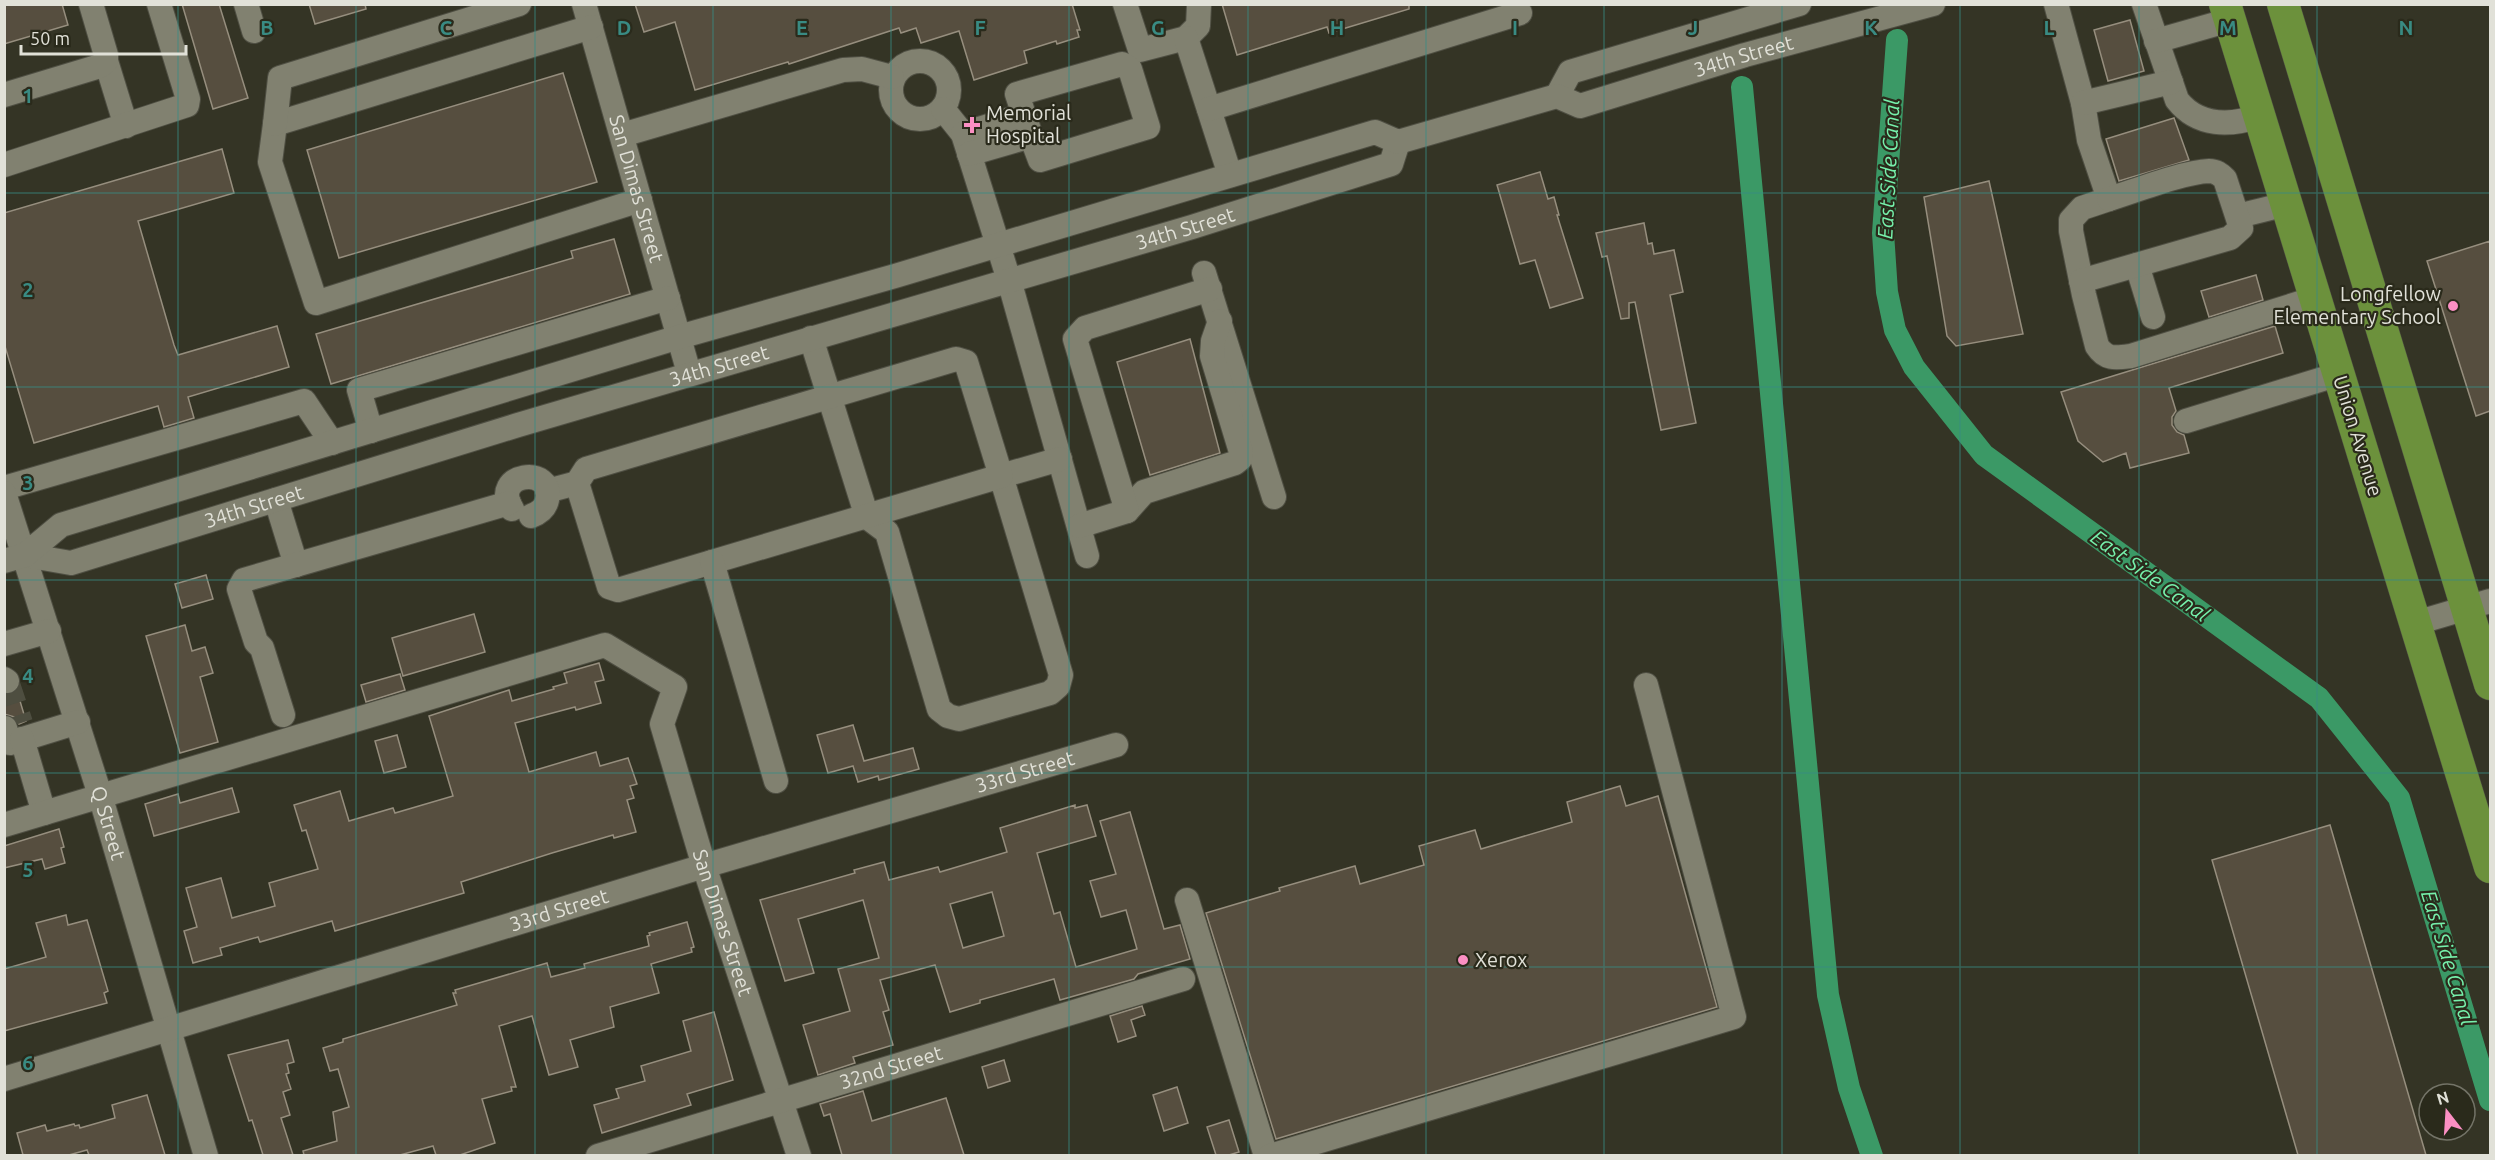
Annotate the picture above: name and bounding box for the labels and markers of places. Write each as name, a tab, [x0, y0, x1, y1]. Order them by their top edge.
place label: Memorial Hospital	[986, 101, 1071, 147]
marker: Memorial Hospital	[963, 116, 981, 134]
place label: Longfellow Elementary School	[2274, 282, 2441, 328]
marker: Longfellow Elementary School	[2446, 299, 2460, 313]
place label: Xerox	[1475, 948, 1527, 971]
marker: Xerox	[1456, 953, 1470, 967]

